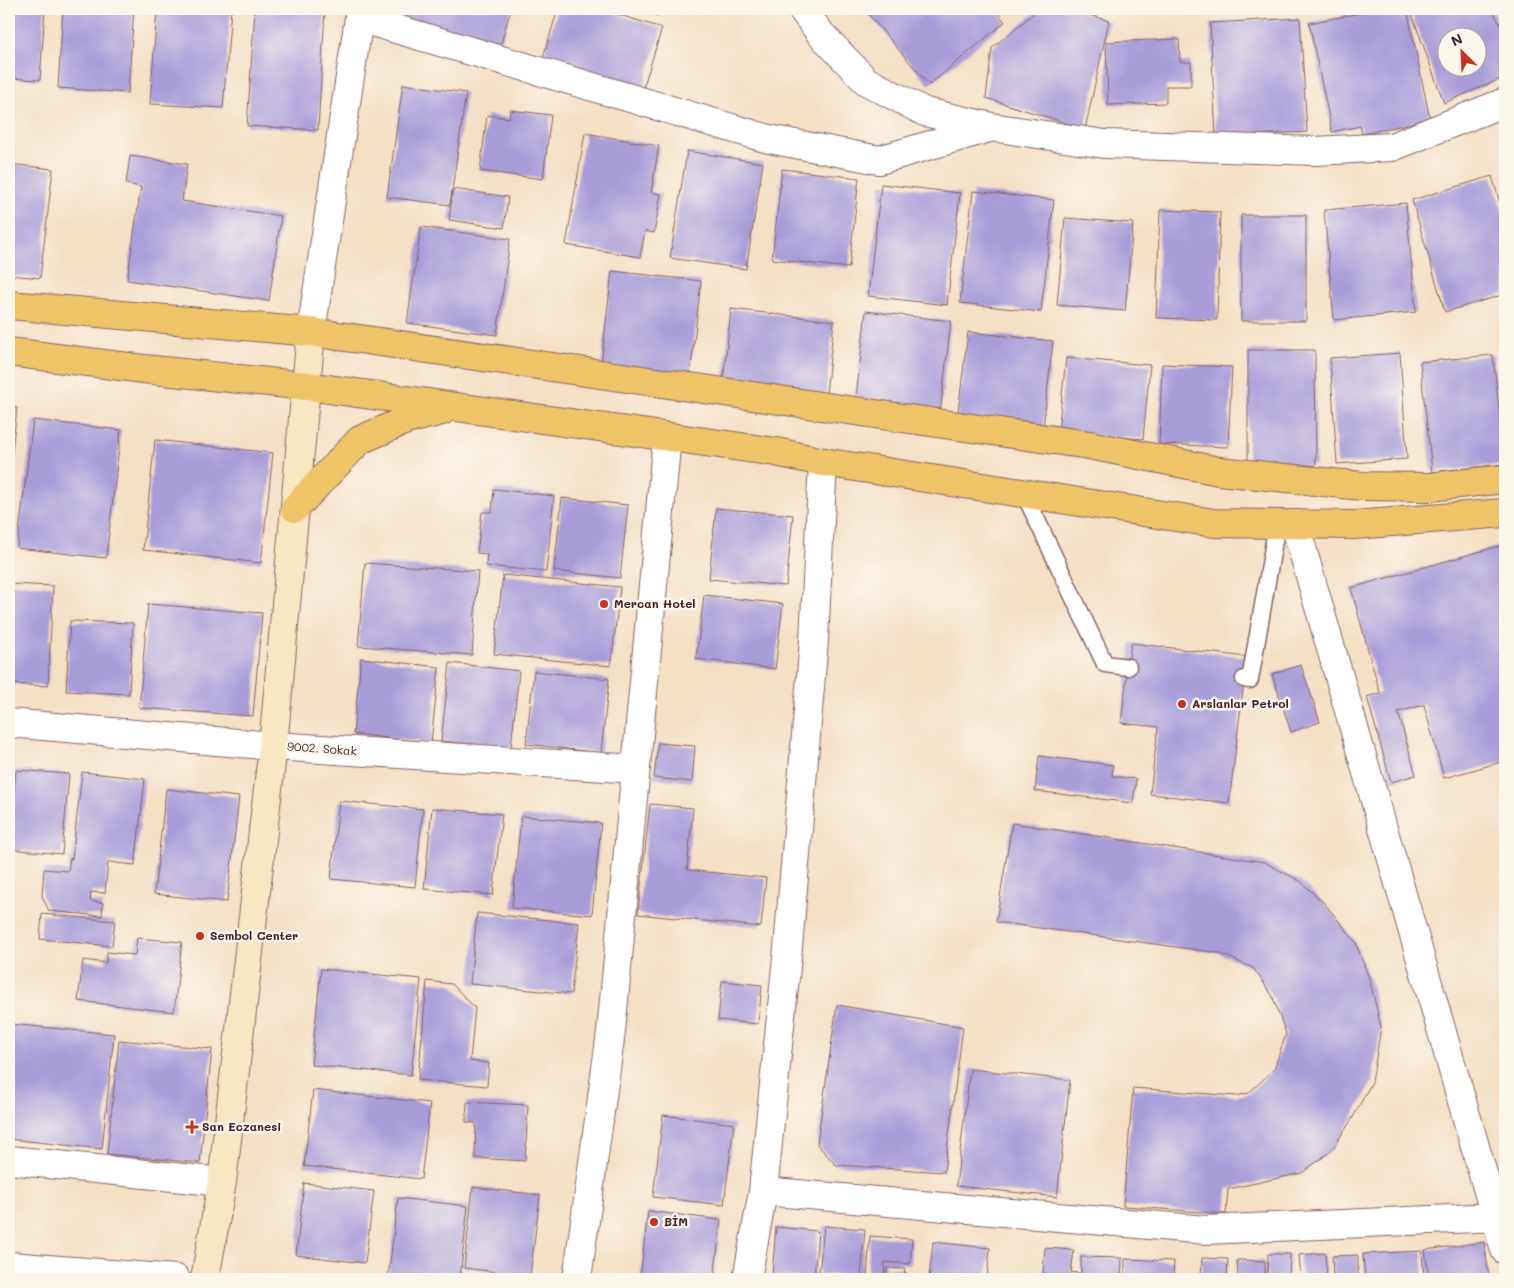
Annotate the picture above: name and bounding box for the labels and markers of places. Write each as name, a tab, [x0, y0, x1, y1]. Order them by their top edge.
place label: Mercan Hotel	[614, 595, 696, 611]
marker: Mercan Hotel	[598, 598, 610, 610]
place label: Arslanlar Petrol	[1192, 695, 1289, 711]
marker: Arslanlar Petrol	[1176, 698, 1188, 710]
place label: Sembol Center	[210, 927, 298, 943]
marker: Sembol Center	[194, 930, 206, 942]
place label: San Eczanesi	[202, 1118, 281, 1134]
marker: San Eczanesi	[186, 1121, 198, 1133]
place label: BİM	[664, 1213, 688, 1229]
marker: BİM	[648, 1216, 660, 1228]

